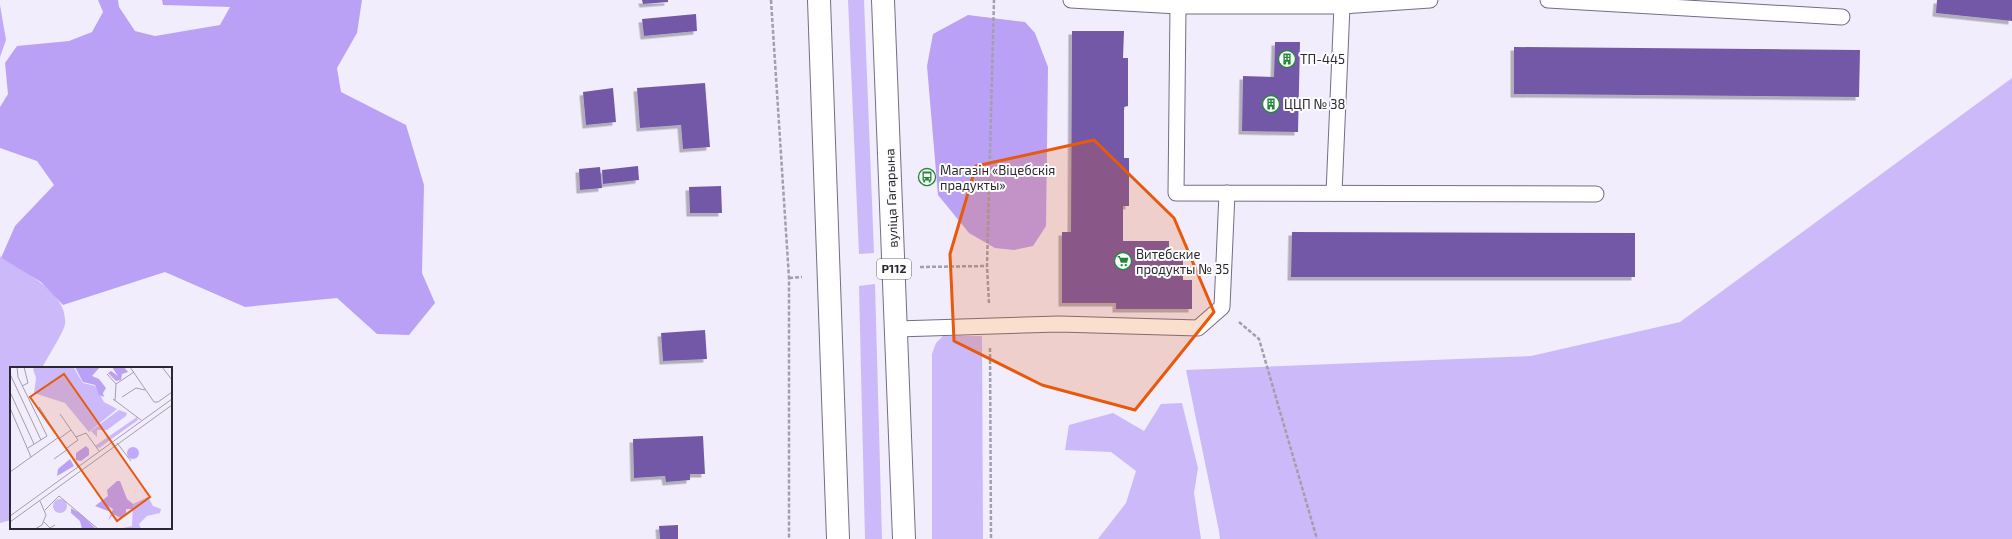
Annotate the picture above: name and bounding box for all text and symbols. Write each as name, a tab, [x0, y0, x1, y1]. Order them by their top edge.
building icon: ТП-445	[1277, 49, 1297, 69]
place label: ТП-445	[1300, 51, 1345, 67]
building icon: ЦЦП № 38	[1261, 94, 1281, 114]
place label: ЦЦП № 38	[1284, 96, 1345, 112]
street label: вуліца Гагарына	[881, 148, 901, 248]
place label: Магазін «Віцебскія прадукты»	[940, 162, 1055, 193]
bus stop icon: Магазін «Віцебскія прадукты»	[917, 167, 937, 187]
place label: Витебские продукты № 35	[1136, 246, 1229, 277]
supermarket icon: Витебские продукты № 35	[1113, 251, 1133, 271]
road number: Р112	[877, 259, 911, 279]
inset map	[10, 367, 172, 529]

